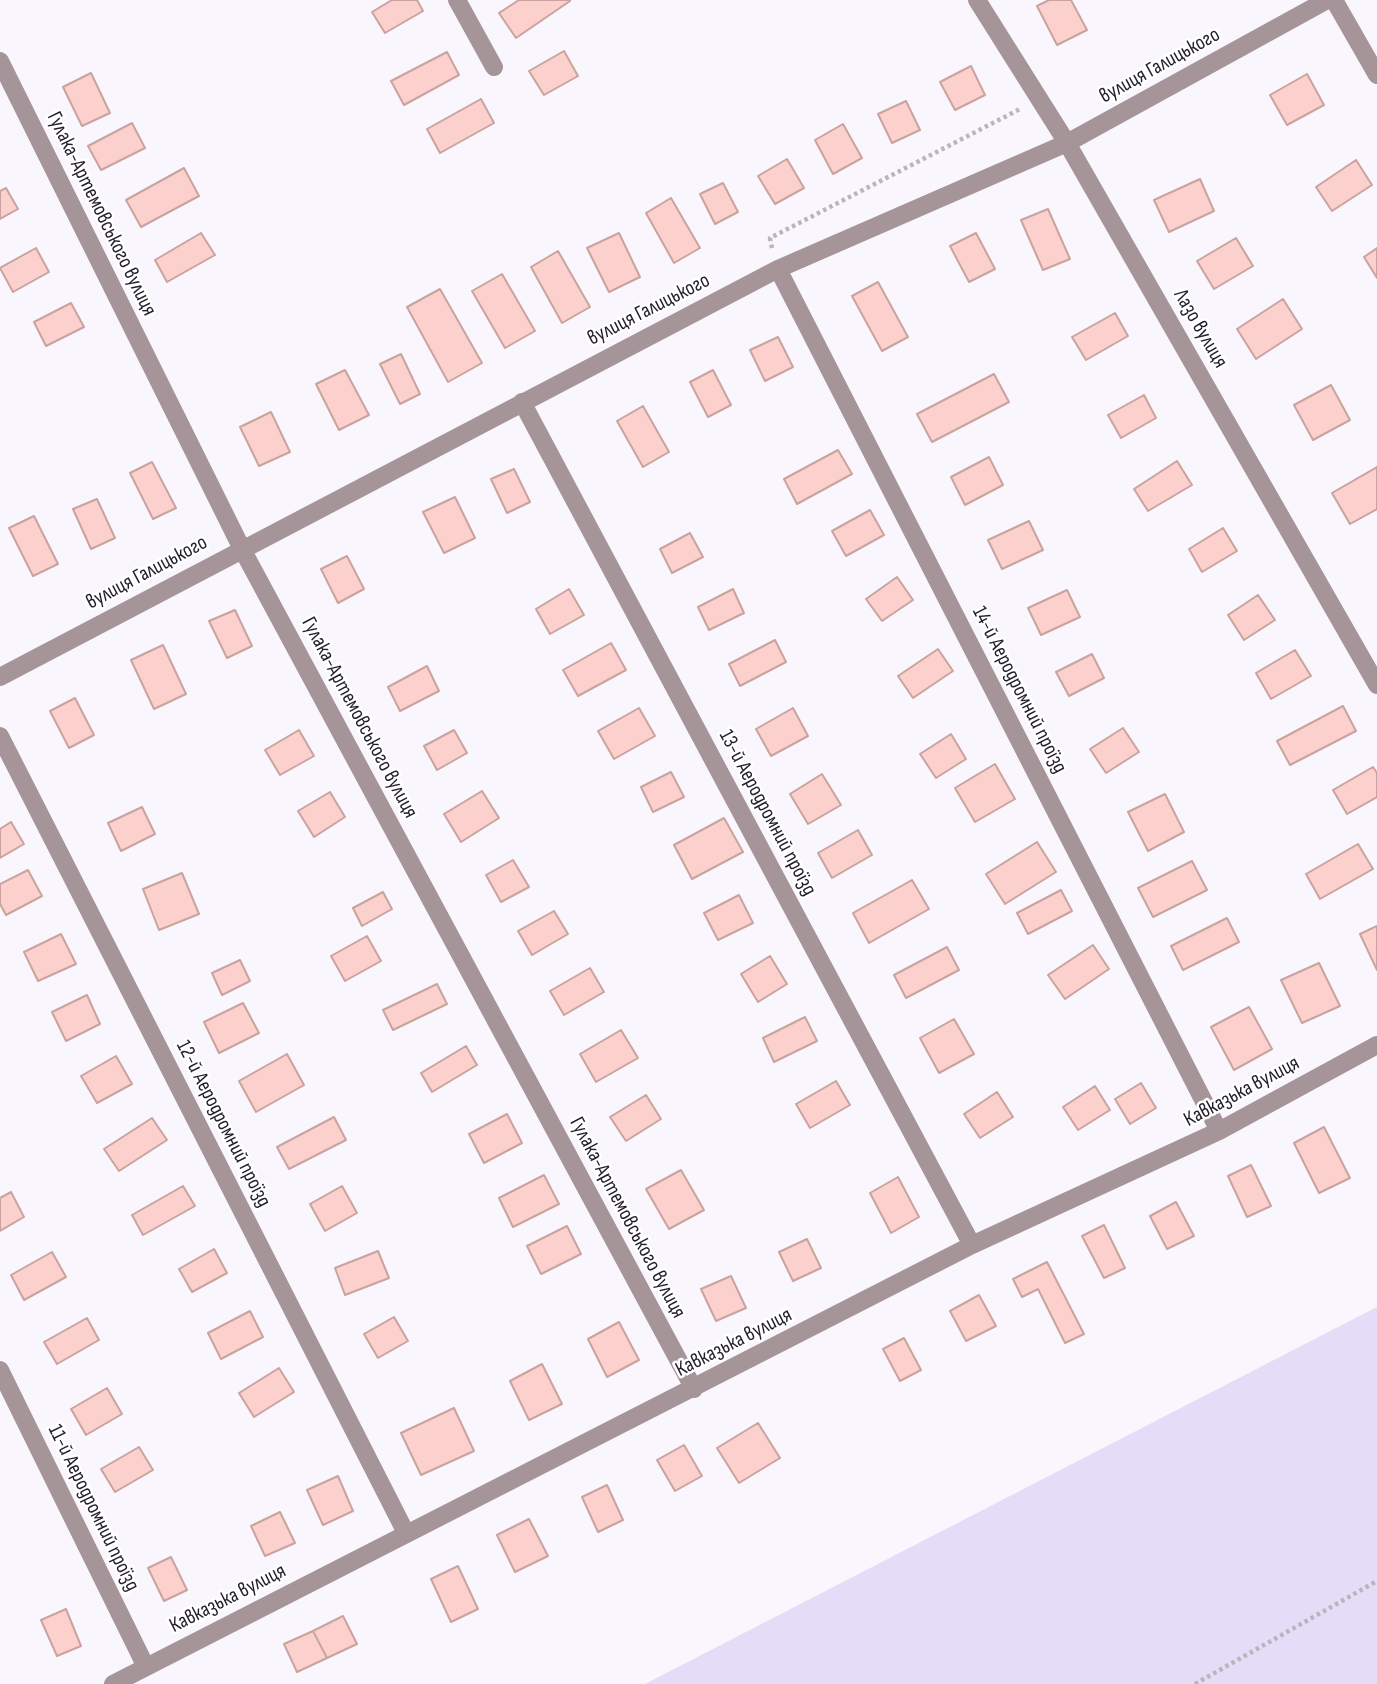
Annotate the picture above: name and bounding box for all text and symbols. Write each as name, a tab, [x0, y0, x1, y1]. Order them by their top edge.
street label: вулиця Галицького	[1095, 23, 1225, 109]
street label: Гулака-Артемовського вулиця	[41, 108, 161, 320]
street label: вулиця Галицького	[584, 268, 714, 352]
street label: Лазо вулиця	[1167, 285, 1233, 373]
street label: вулиця Галицького	[82, 530, 212, 616]
street label: 14-й Аеродромний проїзд	[966, 602, 1072, 778]
street label: Гулака-Артемовського вулиця	[295, 613, 423, 823]
street label: 13-й Аеродромний проїзд	[713, 726, 821, 900]
street label: 12-й Аеродромний проїзд	[170, 1036, 276, 1212]
street label: Кавказька вулиця	[1180, 1051, 1304, 1133]
street label: Гулака-Артемовського вулиця	[563, 1113, 691, 1323]
street label: Кавказька вулиця	[672, 1303, 796, 1383]
street label: 11-й Аеродромний проїзд	[42, 1421, 144, 1595]
street label: Кавказька вулиця	[166, 1559, 290, 1639]

